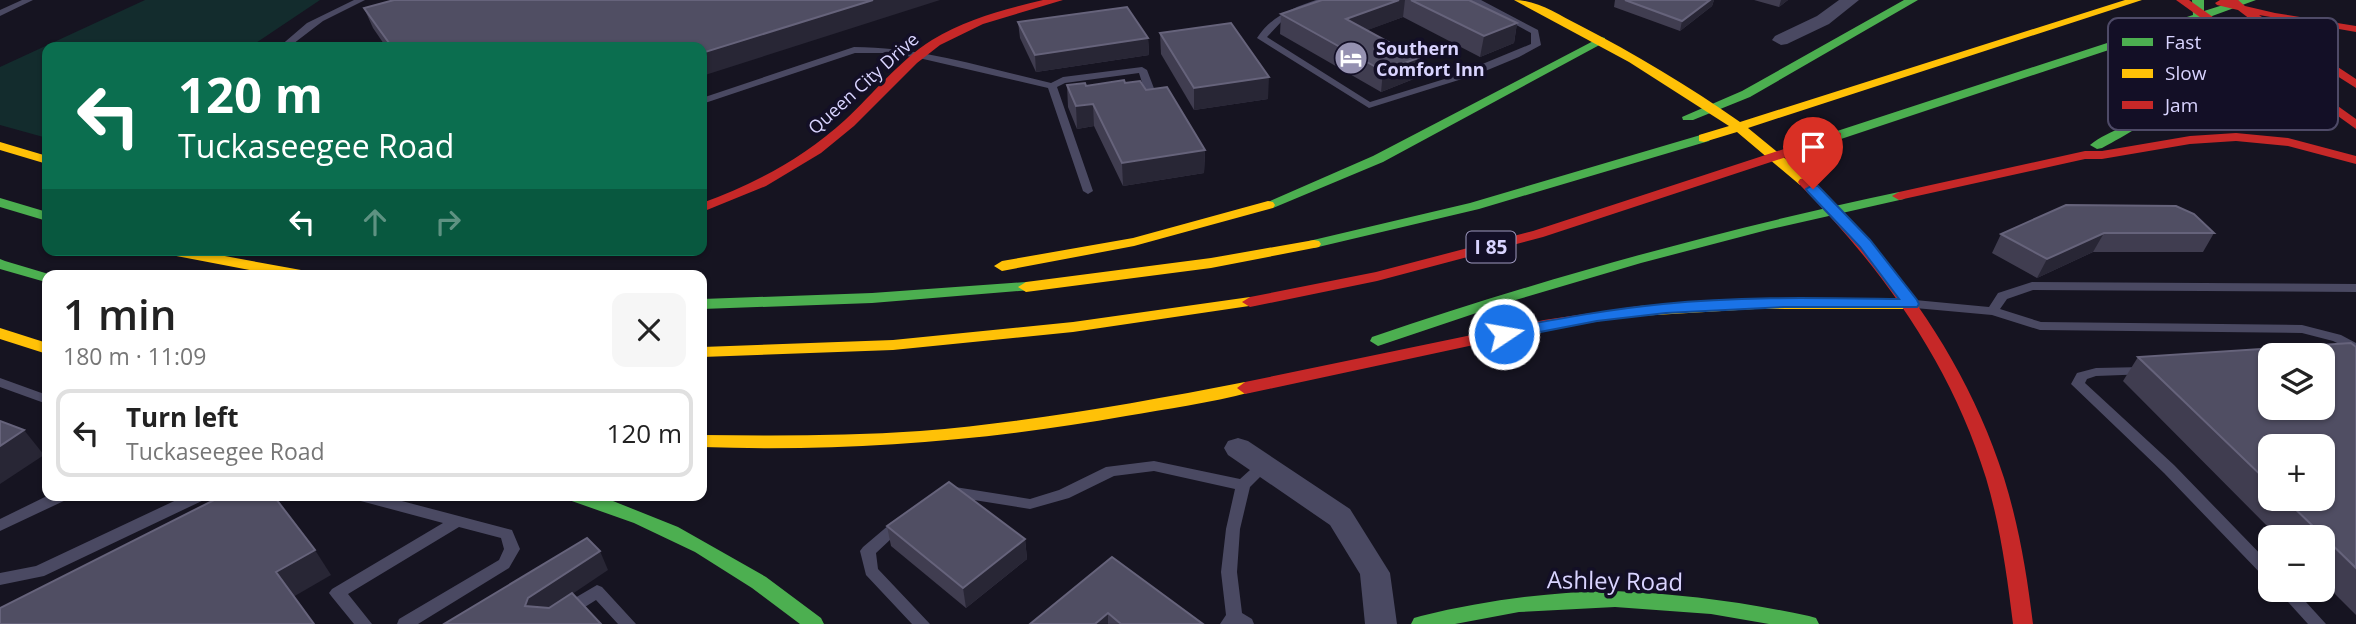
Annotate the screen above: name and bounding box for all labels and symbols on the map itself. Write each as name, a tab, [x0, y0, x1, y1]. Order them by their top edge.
legend	[2108, 18, 2338, 130]
street label: Queen City Drive	[803, 27, 923, 139]
text: Fast	[2165, 29, 2201, 55]
place label: Southern Comfort Inn	[1376, 36, 1485, 81]
hotel icon: Southern Comfort Inn	[1332, 39, 1370, 77]
text: Slow	[2165, 60, 2207, 86]
text: Jam	[2163, 92, 2198, 118]
pin	[1783, 117, 1843, 189]
road number: I 85	[1466, 232, 1516, 262]
position arrow	[1467, 297, 1541, 371]
street label: Ashley Road	[1547, 562, 1683, 598]

